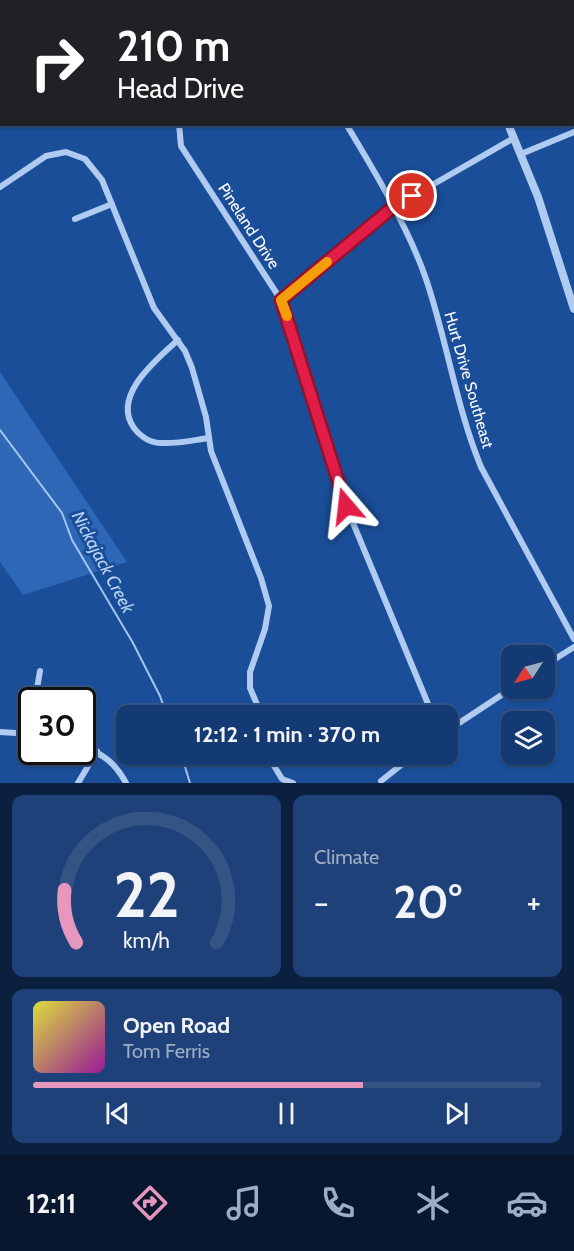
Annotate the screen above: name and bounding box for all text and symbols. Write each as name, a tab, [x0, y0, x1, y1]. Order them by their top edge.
text: 210 m	[117, 20, 230, 72]
icon: right	[18, 24, 96, 102]
text: Head Drive	[117, 72, 244, 105]
pin	[386, 170, 437, 221]
icon: arrive	[395, 179, 428, 212]
street label: Pineland Drive	[214, 180, 284, 272]
street label: Hurt Drive Southeast	[440, 309, 498, 451]
position arrow	[314, 474, 378, 538]
water label: Nickajack Creek	[67, 507, 140, 618]
north arrow	[501, 645, 555, 699]
map controls	[501, 645, 555, 765]
speed limit sign: 30	[18, 687, 96, 765]
button: layers	[501, 711, 555, 765]
text: 12:12 · 1 min · 370 m	[194, 721, 380, 748]
text: Climate	[314, 845, 379, 869]
text: 22	[113, 857, 180, 933]
text: 20°	[393, 875, 462, 929]
text: −	[314, 882, 329, 922]
text: +	[526, 882, 541, 922]
text: km/h	[123, 927, 170, 953]
text: Open Road	[123, 1012, 230, 1039]
text: Tom Ferris	[123, 1039, 210, 1063]
icon: previous	[101, 1097, 134, 1130]
icon: pause	[270, 1097, 303, 1130]
icon: next	[440, 1097, 473, 1130]
icon: directions	[129, 1182, 171, 1224]
icon: music	[223, 1182, 265, 1224]
icon: phone	[317, 1182, 359, 1224]
icon: climate	[412, 1182, 454, 1224]
icon: car	[506, 1182, 548, 1224]
text: 12:11	[26, 1187, 76, 1220]

